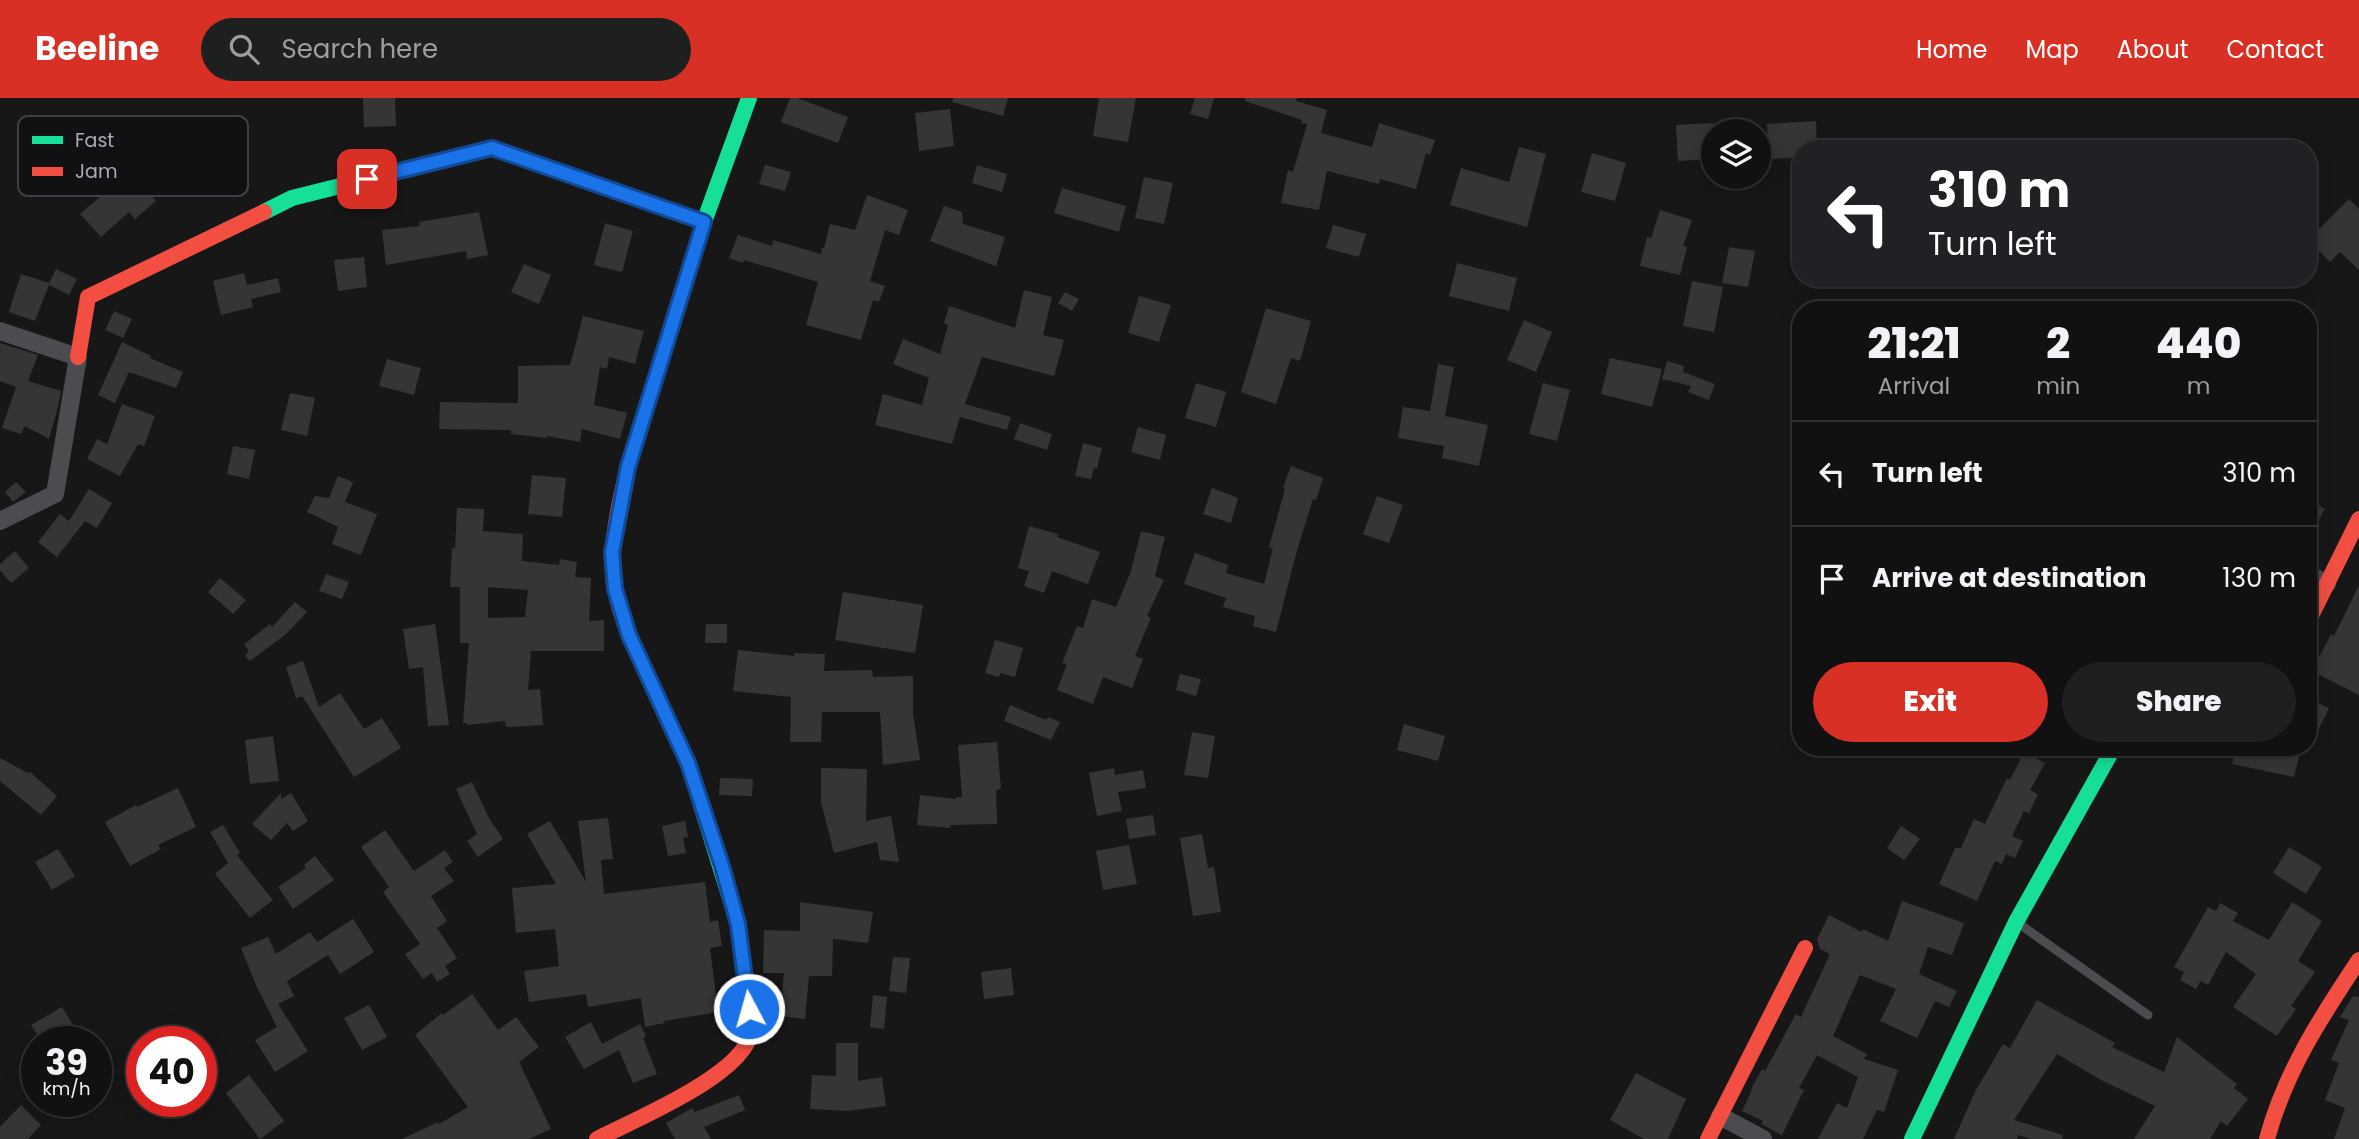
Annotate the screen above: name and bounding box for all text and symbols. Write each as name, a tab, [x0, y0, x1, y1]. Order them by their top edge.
search box	[201, 18, 691, 81]
text: Beeline	[35, 25, 159, 72]
icon: search	[225, 30, 263, 68]
text: Search here	[281, 31, 438, 67]
text: Home	[1916, 33, 1988, 66]
text: Map	[2026, 33, 2079, 66]
text: About	[2117, 33, 2188, 66]
text: Contact	[2226, 33, 2324, 66]
legend	[18, 116, 248, 196]
map controls	[1701, 119, 1771, 189]
button: layers	[1701, 119, 1771, 189]
text: Fast	[75, 127, 114, 154]
pin	[337, 149, 397, 209]
text: 310 m	[1928, 156, 2070, 224]
text: Jam	[75, 158, 117, 185]
icon: arrive	[348, 160, 386, 198]
icon: left	[1813, 168, 1904, 259]
text: Turn left	[1928, 221, 2057, 266]
text: 21:21	[1868, 314, 1961, 373]
text: 2	[2046, 314, 2070, 373]
text: 440	[2156, 314, 2241, 373]
text: Arrival	[1878, 370, 1950, 402]
text: min	[2036, 370, 2080, 402]
text: m	[2187, 370, 2210, 402]
icon: left	[1813, 455, 1851, 493]
text: Turn left	[1872, 455, 1983, 491]
text: 310 m	[2222, 455, 2296, 491]
icon: arrive	[1813, 560, 1851, 598]
text: Arrive at destination	[1872, 560, 2147, 596]
text: 130 m	[2222, 560, 2296, 596]
button: Exit	[1813, 662, 2048, 742]
button: Share	[2062, 662, 2296, 742]
position arrow	[712, 972, 786, 1046]
speed limit sign: 40	[126, 1026, 217, 1117]
text: 39	[45, 1038, 88, 1087]
text: km/h	[43, 1076, 90, 1101]

